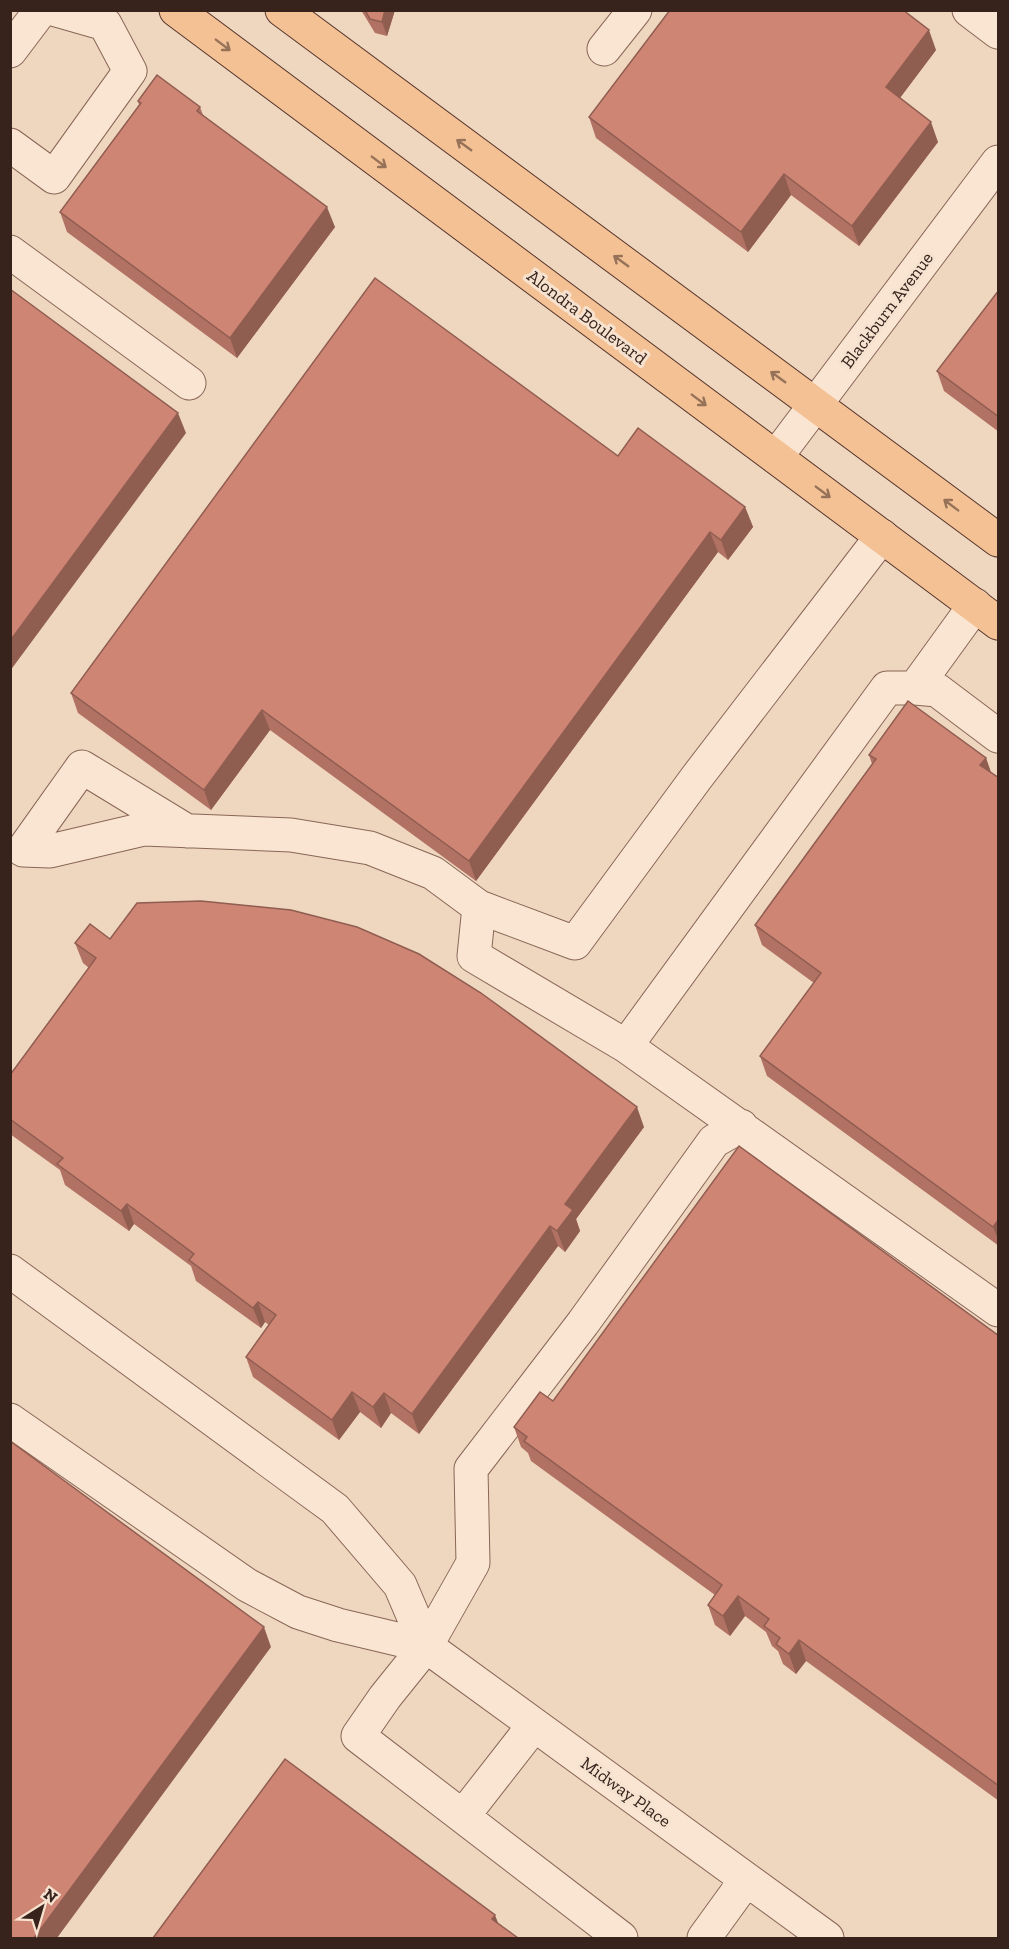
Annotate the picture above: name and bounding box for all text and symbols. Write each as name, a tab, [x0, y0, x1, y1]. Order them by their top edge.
one-way arrow	[214, 39, 230, 52]
one-way arrow	[457, 139, 473, 151]
one-way arrow	[371, 155, 387, 168]
street label: Blackburn Avenue	[836, 247, 938, 373]
one-way arrow	[614, 255, 630, 267]
street label: Alondra Boulevard	[523, 265, 651, 369]
one-way arrow	[770, 371, 786, 383]
one-way arrow	[690, 393, 706, 406]
one-way arrow	[815, 486, 831, 498]
one-way arrow	[944, 499, 960, 512]
street label: Midway Place	[577, 1752, 675, 1832]
north arrow	[12, 1877, 72, 1937]
text: N	[40, 1884, 61, 1907]

